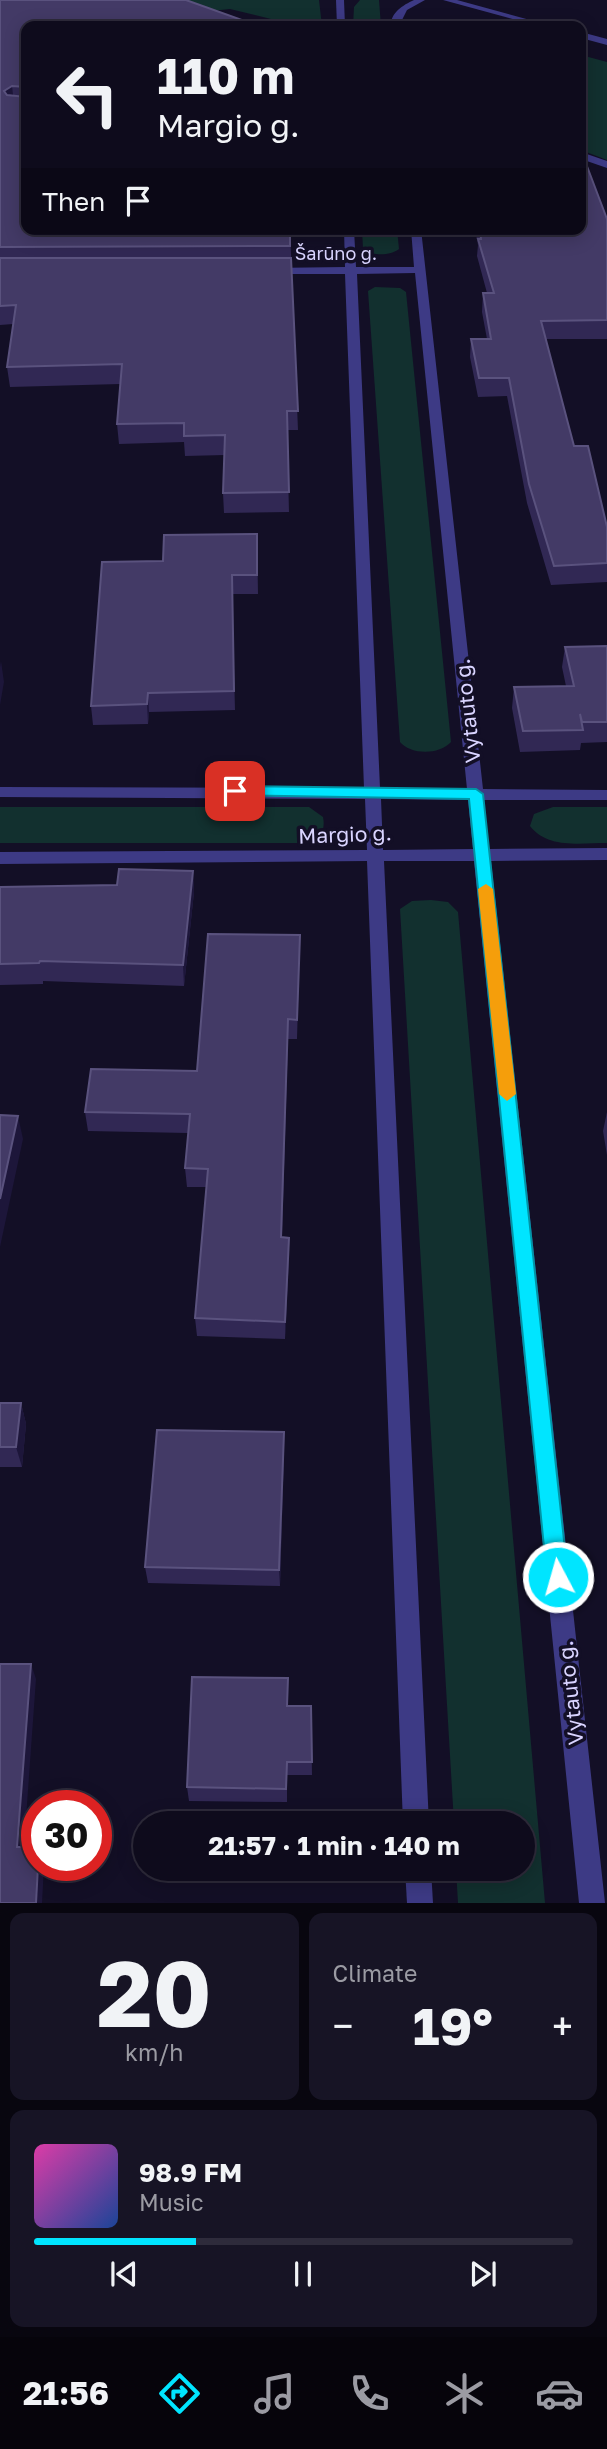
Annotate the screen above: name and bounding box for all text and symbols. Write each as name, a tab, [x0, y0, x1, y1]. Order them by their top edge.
text: 110 m	[157, 46, 294, 105]
icon: left	[42, 49, 133, 140]
text: Margio g.	[157, 106, 300, 144]
icon: arrive	[119, 182, 157, 220]
text: Then	[42, 186, 105, 217]
street label: Šarūno g.	[295, 242, 377, 264]
street label: Vytauto g.	[449, 657, 485, 765]
pin	[205, 761, 265, 821]
icon: arrive	[216, 772, 254, 810]
street label: Margio g.	[298, 819, 392, 849]
position arrow	[521, 1540, 595, 1614]
street label: Vytauto g.	[552, 1639, 588, 1747]
speed limit sign: 30	[21, 1790, 112, 1881]
text: 21:57 · 1 min · 140 m	[208, 1830, 460, 1861]
text: 20	[97, 1938, 212, 2047]
text: Climate	[333, 1959, 417, 1987]
text: 19°	[413, 1994, 493, 2056]
text: −	[333, 2003, 353, 2048]
text: +	[552, 2003, 573, 2048]
text: km/h	[125, 2038, 184, 2066]
text: 98.9 FM	[139, 2157, 242, 2188]
text: Music	[139, 2188, 204, 2216]
icon: previous	[105, 2255, 143, 2293]
icon: pause	[284, 2255, 322, 2293]
icon: next	[464, 2255, 502, 2293]
icon: directions	[155, 2369, 204, 2418]
icon: music	[250, 2369, 299, 2418]
icon: phone	[345, 2369, 394, 2418]
icon: climate	[440, 2369, 489, 2418]
icon: car	[535, 2369, 584, 2418]
text: 21:56	[23, 2374, 109, 2412]

